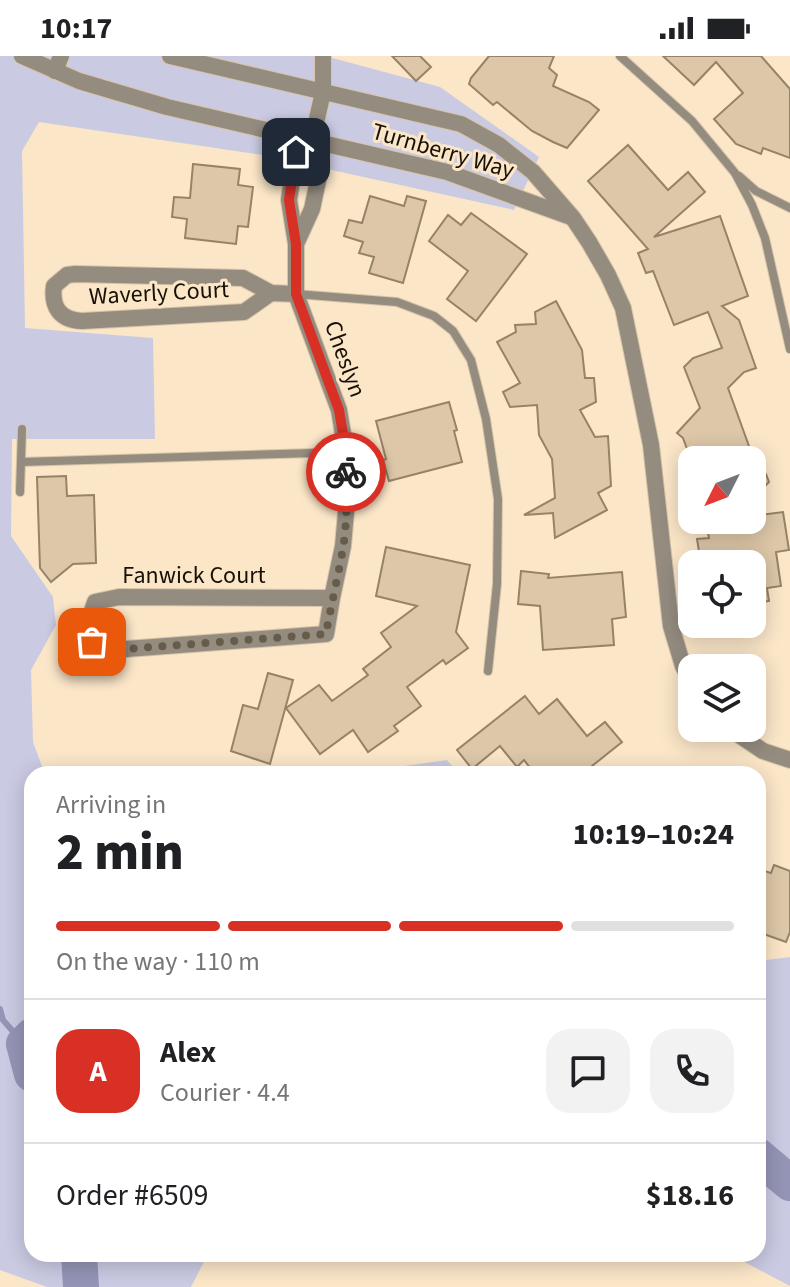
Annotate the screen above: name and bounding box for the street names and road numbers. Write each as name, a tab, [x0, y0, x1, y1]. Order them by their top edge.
street label: Turnberry Way	[368, 114, 518, 188]
street label: Waverly Court	[88, 272, 230, 314]
street label: Cheslyn	[315, 316, 375, 402]
street label: Fanwick Court	[122, 558, 266, 593]

